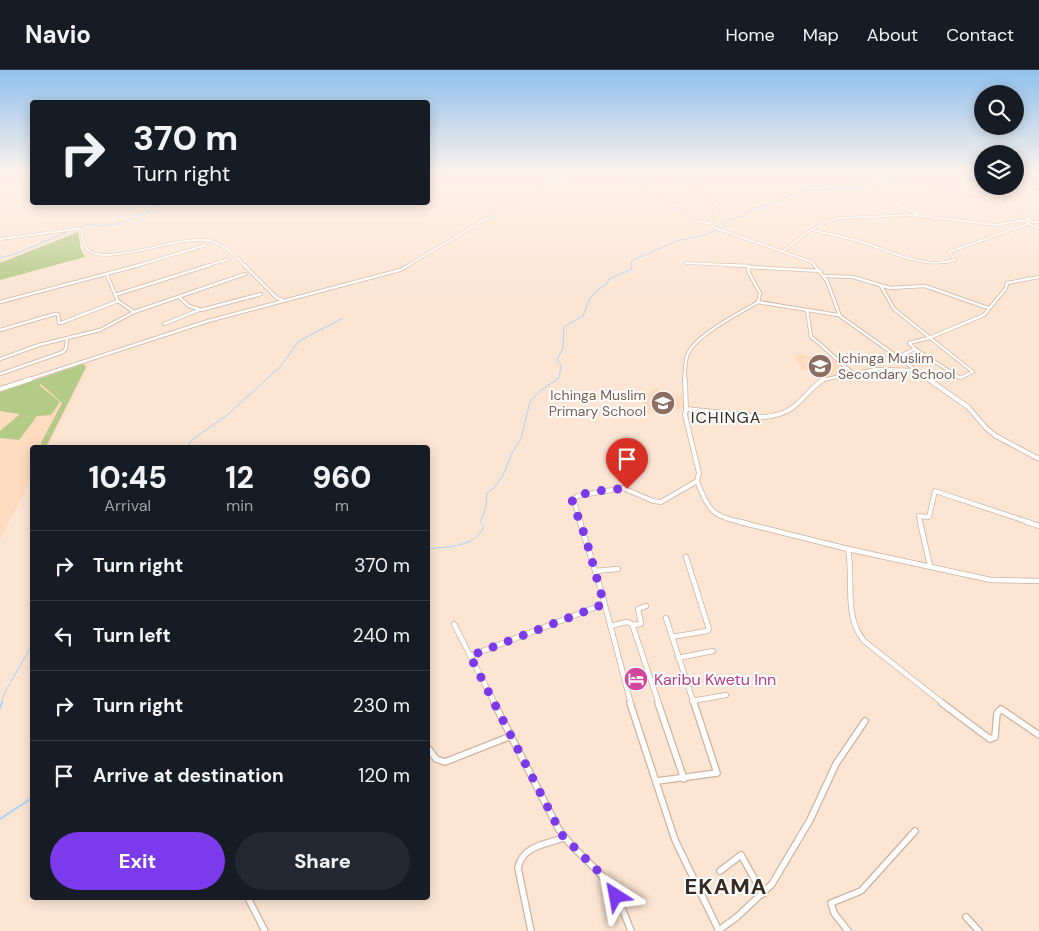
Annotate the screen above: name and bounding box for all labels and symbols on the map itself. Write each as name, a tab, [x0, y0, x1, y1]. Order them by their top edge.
place label: Ichinga Muslim Secondary School	[838, 349, 955, 383]
school or university icon: Ichinga Muslim Secondary School	[807, 353, 833, 379]
place label: Ichinga Muslim Primary School	[549, 386, 646, 420]
school or university icon: Ichinga Muslim Primary School	[650, 390, 676, 416]
district label: ICHINGA	[691, 407, 761, 428]
pin	[606, 438, 648, 489]
hotel icon: Karibu Kwetu Inn	[623, 666, 649, 692]
place label: Karibu Kwetu Inn	[654, 669, 776, 690]
position arrow	[589, 869, 641, 921]
district label: EKAMA	[685, 872, 767, 901]

